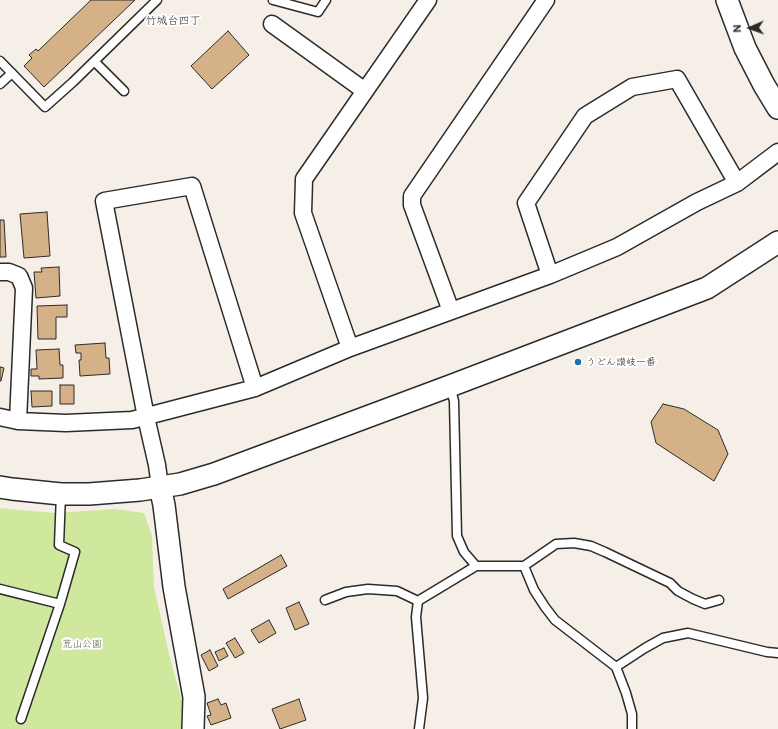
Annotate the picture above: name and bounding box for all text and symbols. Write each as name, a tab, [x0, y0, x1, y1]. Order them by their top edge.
north arrow	[730, 8, 770, 48]
district label: 竹城台四丁	[146, 14, 200, 28]
text: N	[731, 24, 744, 33]
place label: うどん讃岐一番	[586, 356, 656, 368]
marker: うどん讃岐一番	[573, 357, 583, 367]
park label: 荒山公園	[62, 638, 102, 650]

